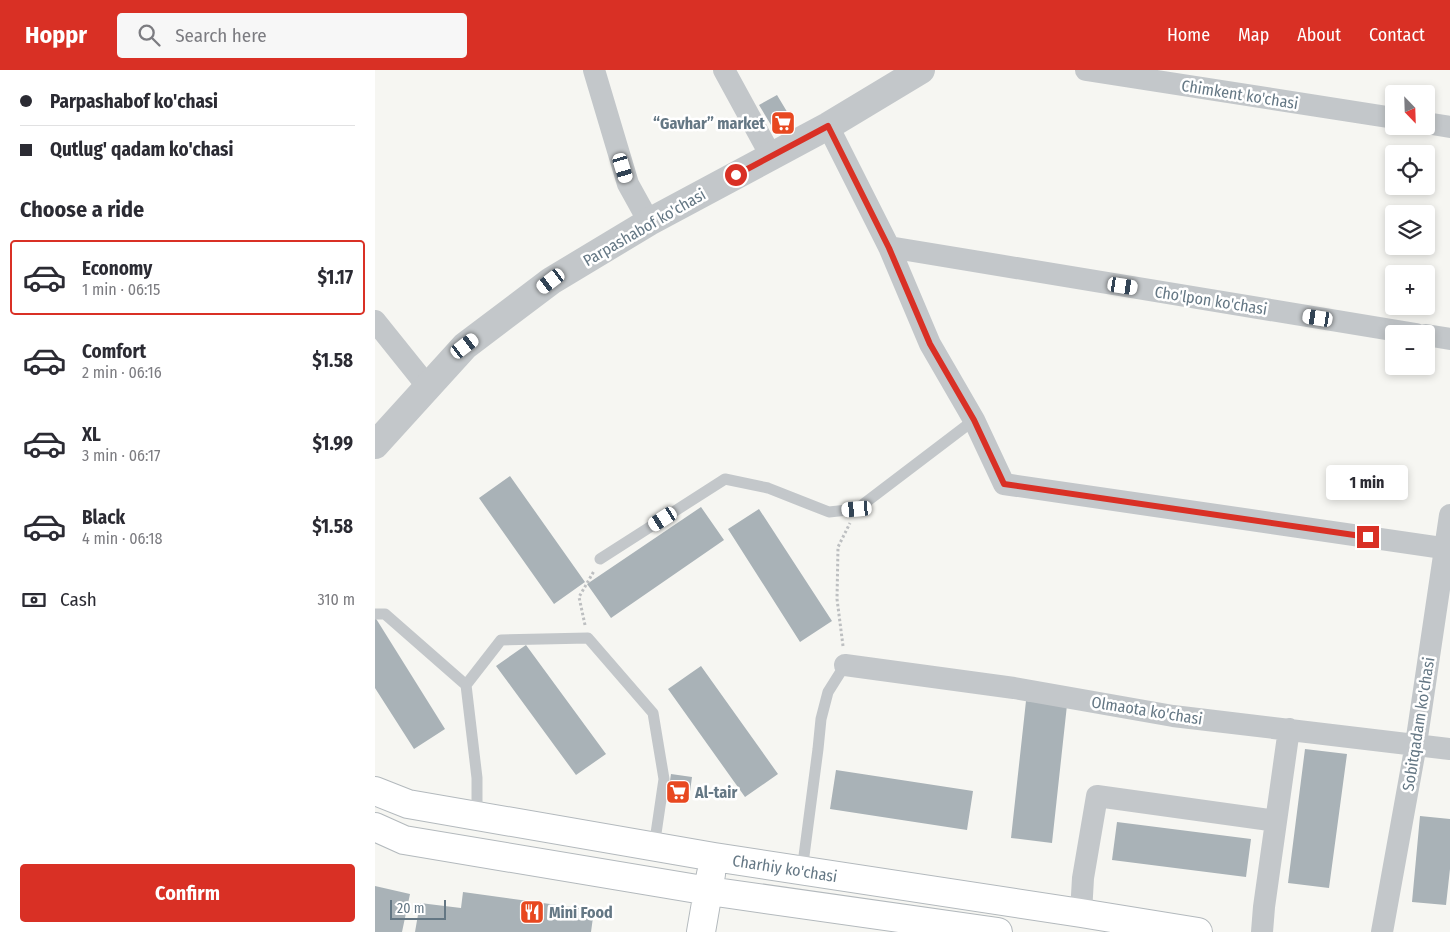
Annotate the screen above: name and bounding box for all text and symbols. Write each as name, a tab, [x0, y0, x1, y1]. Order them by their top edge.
search box	[117, 13, 467, 58]
text: Hoppr	[25, 21, 87, 49]
icon: search	[135, 21, 163, 49]
text: Search here	[175, 24, 267, 47]
text: Home	[1167, 24, 1210, 46]
text: Map	[1238, 24, 1269, 46]
text: About	[1297, 24, 1341, 46]
text: Contact	[1369, 24, 1425, 46]
street label: Chimkent ko'chasi	[1180, 76, 1300, 113]
north arrow	[1385, 85, 1435, 135]
map controls	[1385, 85, 1435, 375]
text: Parpashabof ko'chasi	[50, 90, 218, 113]
supermarket icon: “Gavhar” market	[770, 110, 796, 136]
place label: “Gavhar” market	[653, 114, 765, 133]
text: Qutlug' qadam ko'chasi	[50, 138, 233, 161]
button: locate	[1385, 145, 1435, 195]
car	[611, 151, 634, 185]
route start	[725, 164, 747, 186]
street label: Parpashabof ko'chasi	[580, 185, 709, 270]
text: Choose a ride	[20, 196, 144, 223]
button: layers	[1385, 205, 1435, 255]
icon: car	[22, 255, 67, 300]
text: Economy	[82, 257, 152, 280]
button: +	[1385, 265, 1435, 315]
text: $1.17	[318, 266, 353, 289]
car	[534, 266, 567, 296]
car	[1107, 276, 1138, 296]
text: 1 min · 06:15	[82, 280, 160, 299]
street label: Cho'lpon ko'chasi	[1153, 282, 1269, 319]
car	[1302, 308, 1333, 328]
button: −	[1385, 325, 1435, 375]
car	[448, 331, 481, 361]
icon: car	[22, 338, 67, 383]
text: Comfort	[82, 340, 146, 363]
text: $1.58	[312, 349, 353, 372]
text: 2 min · 06:16	[82, 363, 162, 382]
icon: car	[22, 421, 67, 466]
text: XL	[82, 423, 101, 446]
text: $1.99	[313, 432, 353, 455]
text: 3 min · 06:17	[82, 446, 160, 465]
callout: 1 min	[1327, 464, 1409, 500]
text: 1 min	[1350, 473, 1384, 492]
car	[841, 500, 872, 518]
icon: car	[22, 504, 67, 549]
car	[646, 505, 679, 533]
text: Black	[82, 506, 125, 529]
text: $1.58	[312, 515, 353, 538]
route end	[1357, 526, 1379, 548]
text: 4 min · 06:18	[82, 529, 162, 548]
icon: cash	[20, 586, 48, 614]
text: Cash	[60, 588, 97, 611]
text: 310 m	[318, 590, 355, 609]
street label: Sobitqadam ko'chasi	[1399, 656, 1438, 792]
street label: Olmaota ko'chasi	[1090, 692, 1204, 729]
supermarket icon: Al-tair	[665, 779, 691, 805]
place label: Al-tair	[694, 783, 737, 802]
street label: Charhiy ko'chasi	[731, 851, 839, 886]
button: Confirm	[20, 864, 355, 922]
scale bar	[390, 897, 446, 920]
restaurant icon: Mini Food	[519, 899, 545, 925]
text: 20 m	[397, 900, 425, 917]
place label: Mini Food	[549, 903, 613, 922]

